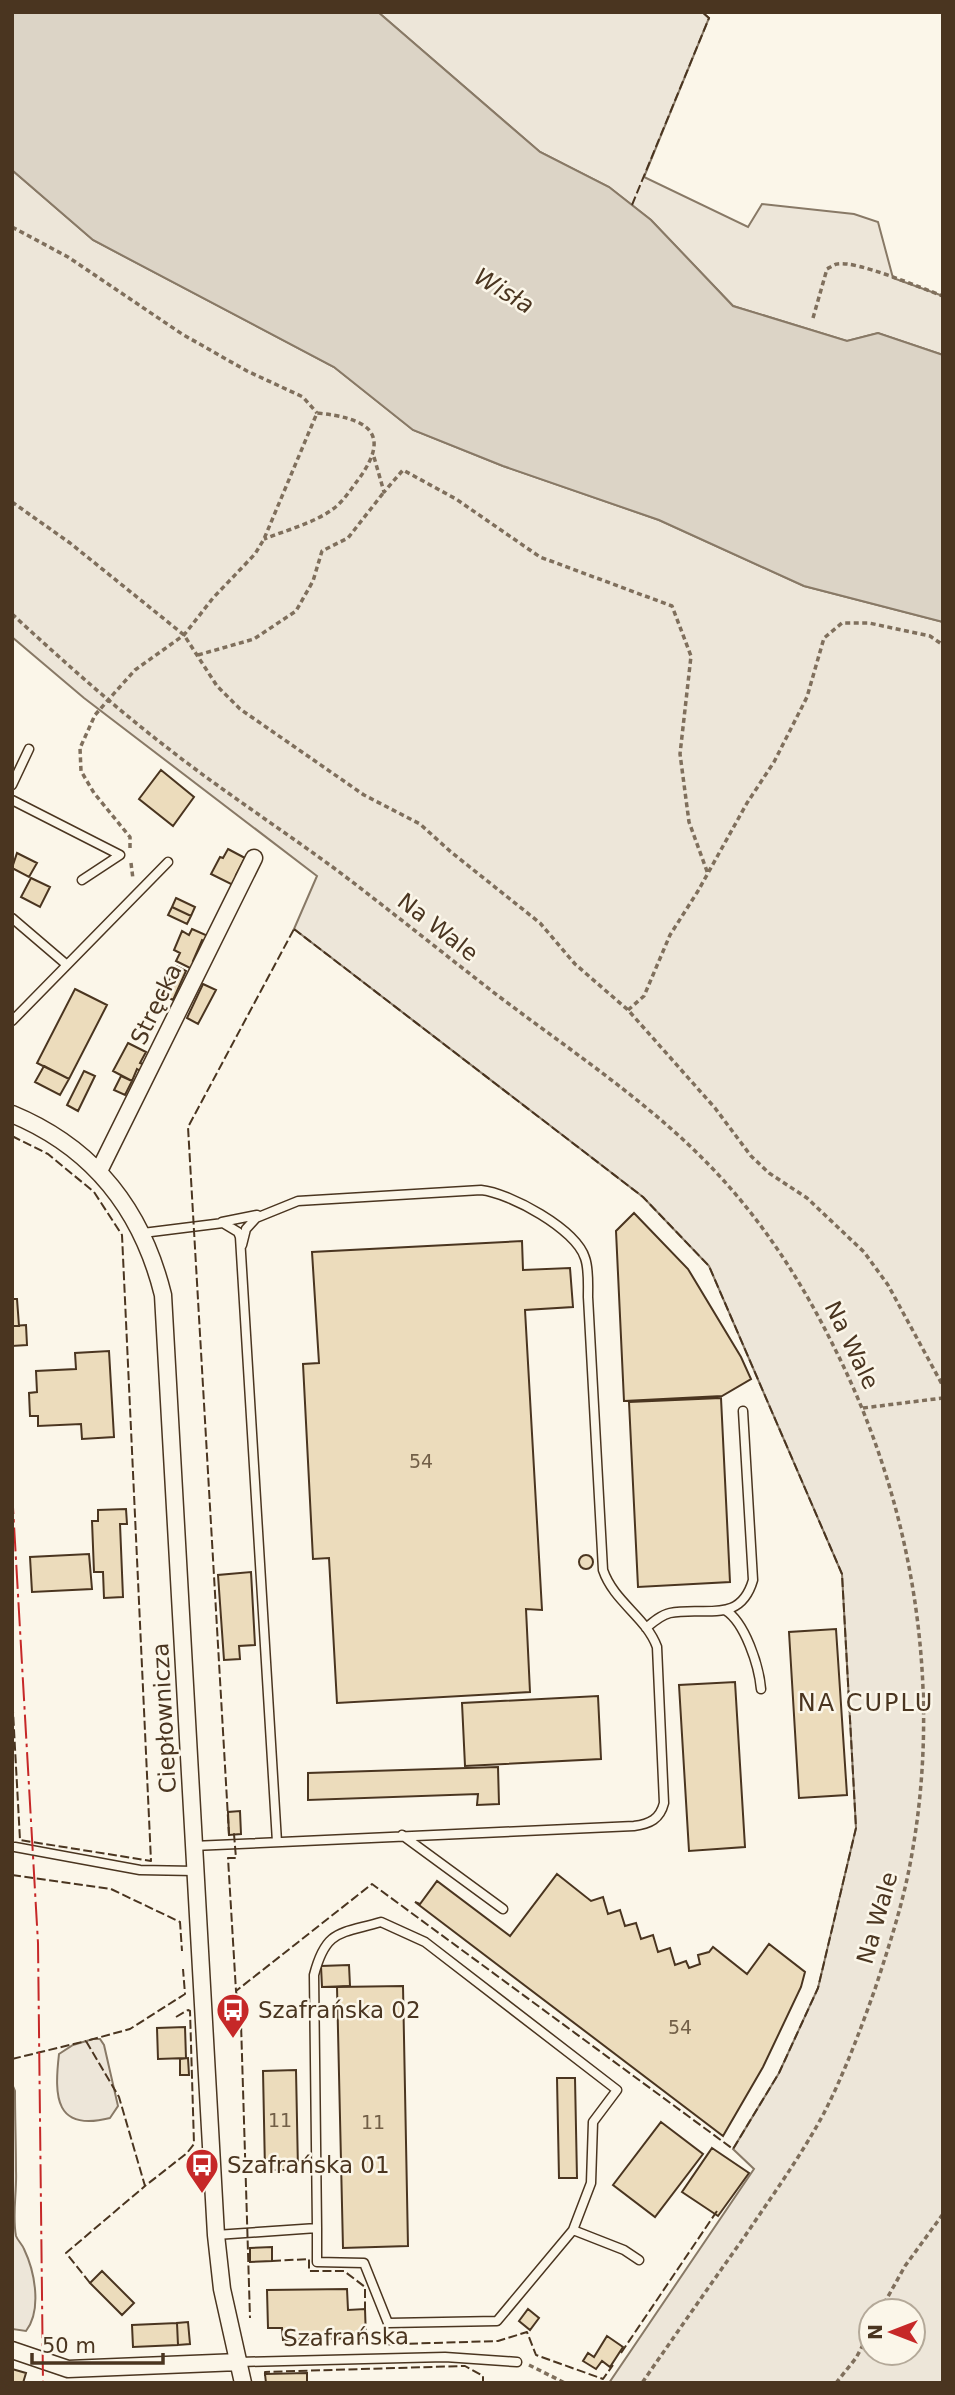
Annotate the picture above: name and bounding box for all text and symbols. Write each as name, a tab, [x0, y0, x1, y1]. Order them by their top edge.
water label: Wisła	[469, 262, 539, 320]
street label: Na Wale	[393, 888, 483, 966]
street label: Stręcka	[125, 959, 187, 1049]
street label: Na Wale	[820, 1297, 884, 1393]
house number: 54	[409, 1450, 433, 1472]
street label: Ciepłownicza	[147, 1642, 181, 1794]
district label: NA CUPLU	[798, 1689, 934, 1717]
street label: Na Wale	[851, 1869, 903, 1967]
bus stop icon: Szafrańska 02	[214, 1991, 252, 2040]
place label: Szafrańska 02	[258, 1997, 421, 2023]
house number: 54	[668, 2016, 692, 2038]
house number: 11	[268, 2109, 292, 2131]
house number: 11	[361, 2111, 385, 2133]
bus stop icon: Szafrańska 01	[183, 2146, 221, 2195]
place label: Szafrańska 01	[227, 2152, 390, 2178]
north arrow	[857, 2297, 927, 2367]
scale bar	[32, 2322, 163, 2366]
street label: Szafrańska	[283, 2323, 409, 2351]
text: N	[864, 2324, 886, 2340]
text: 50 m	[42, 2334, 96, 2358]

